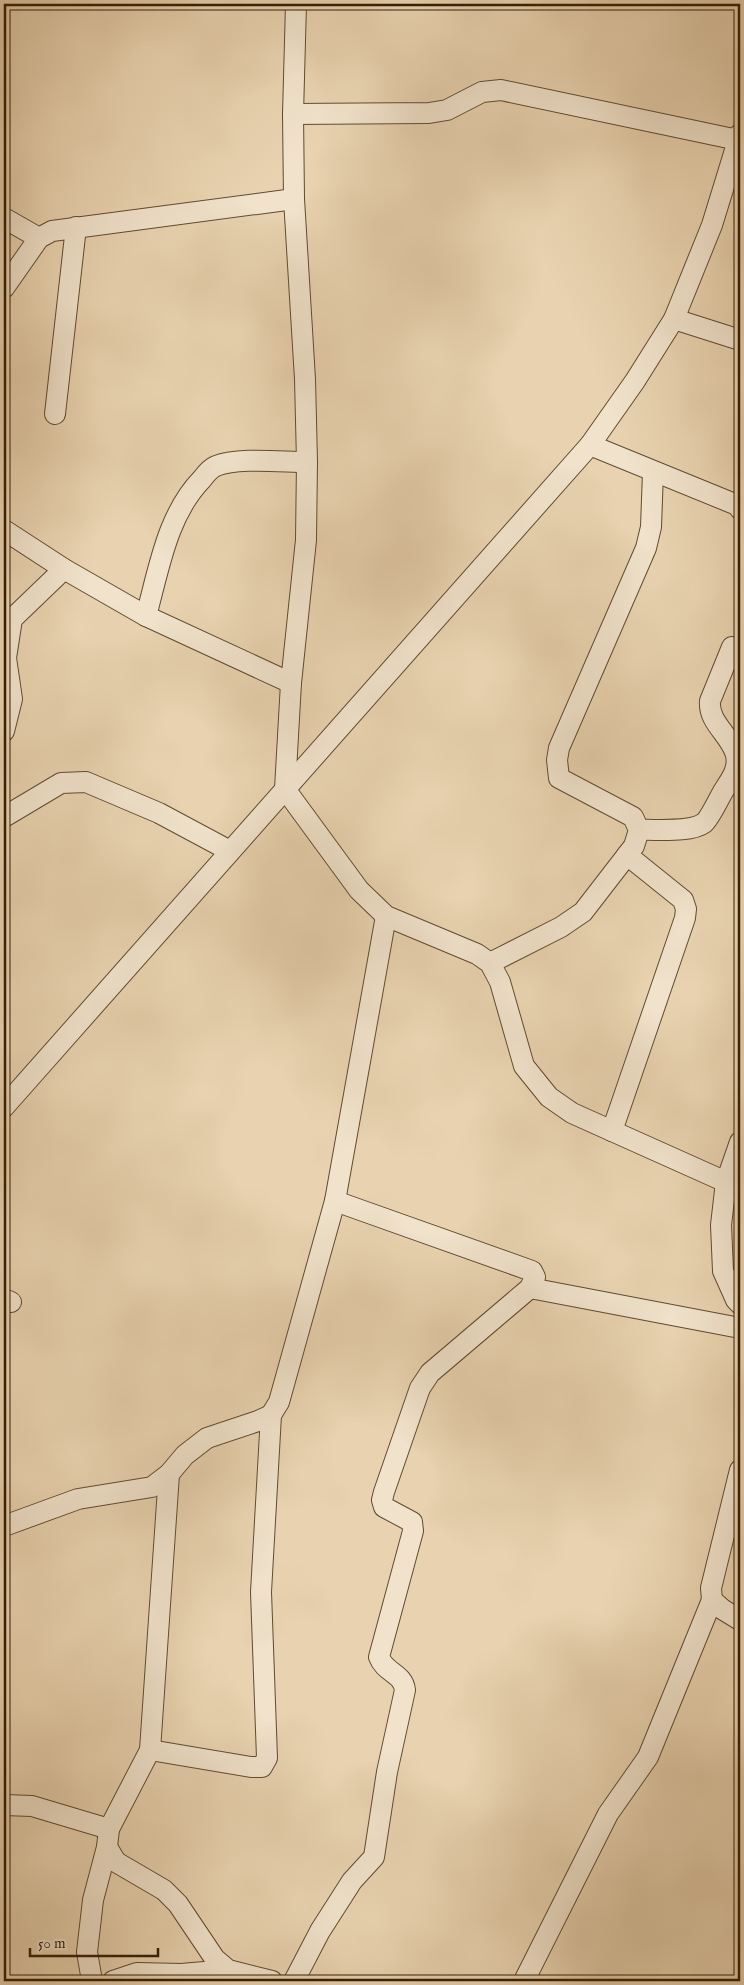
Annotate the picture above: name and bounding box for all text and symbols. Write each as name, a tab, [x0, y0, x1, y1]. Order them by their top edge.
scale bar	[30, 1925, 158, 1957]
text: 50 m	[38, 1934, 66, 1953]

